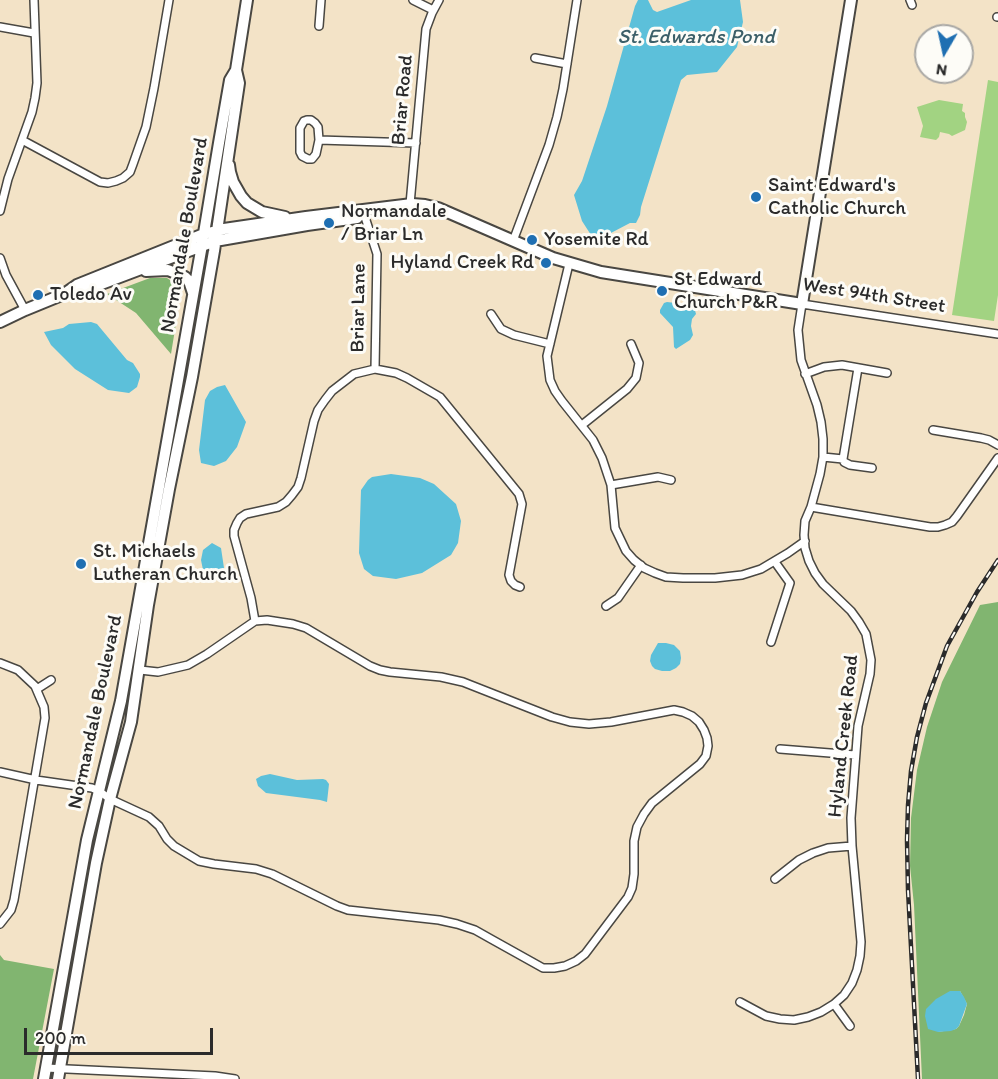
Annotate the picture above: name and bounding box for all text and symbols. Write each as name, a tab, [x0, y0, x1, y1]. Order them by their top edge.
north arrow	[914, 24, 974, 84]
water label: St. Edwards Pond	[617, 25, 775, 51]
street label: Briar Road	[387, 54, 419, 146]
text: N	[935, 60, 948, 81]
street label: Normandale Boulevard	[156, 135, 214, 335]
place label: Saint Edward's Catholic Church	[768, 174, 906, 221]
marker: Saint Edward's Catholic Church	[749, 190, 763, 204]
place label: Normandale / Briar Ln	[341, 200, 447, 247]
marker: Normandale / Briar Ln	[322, 216, 336, 230]
place label: Yosemite Rd	[544, 228, 648, 252]
marker: Yosemite Rd	[525, 233, 539, 247]
place label: Hyland Creek Rd	[390, 251, 534, 275]
marker: Hyland Creek Rd	[539, 256, 553, 270]
street label: Briar Lane	[346, 263, 372, 353]
place label: St Edward Church P&R	[674, 268, 778, 315]
street label: West 94th Street	[801, 273, 947, 319]
place label: Toledo Av	[50, 283, 132, 307]
marker: St Edward Church P&R	[655, 284, 669, 298]
marker: Toledo Av	[31, 288, 45, 302]
place label: St. Michaels Lutheran Church	[93, 540, 238, 587]
marker: St. Michaels Lutheran Church	[74, 557, 88, 571]
street label: Normandale Boulevard	[64, 613, 128, 811]
street label: Hyland Creek Road	[824, 653, 864, 819]
scale bar	[27, 1016, 216, 1054]
text: 200 m	[35, 1027, 86, 1049]

